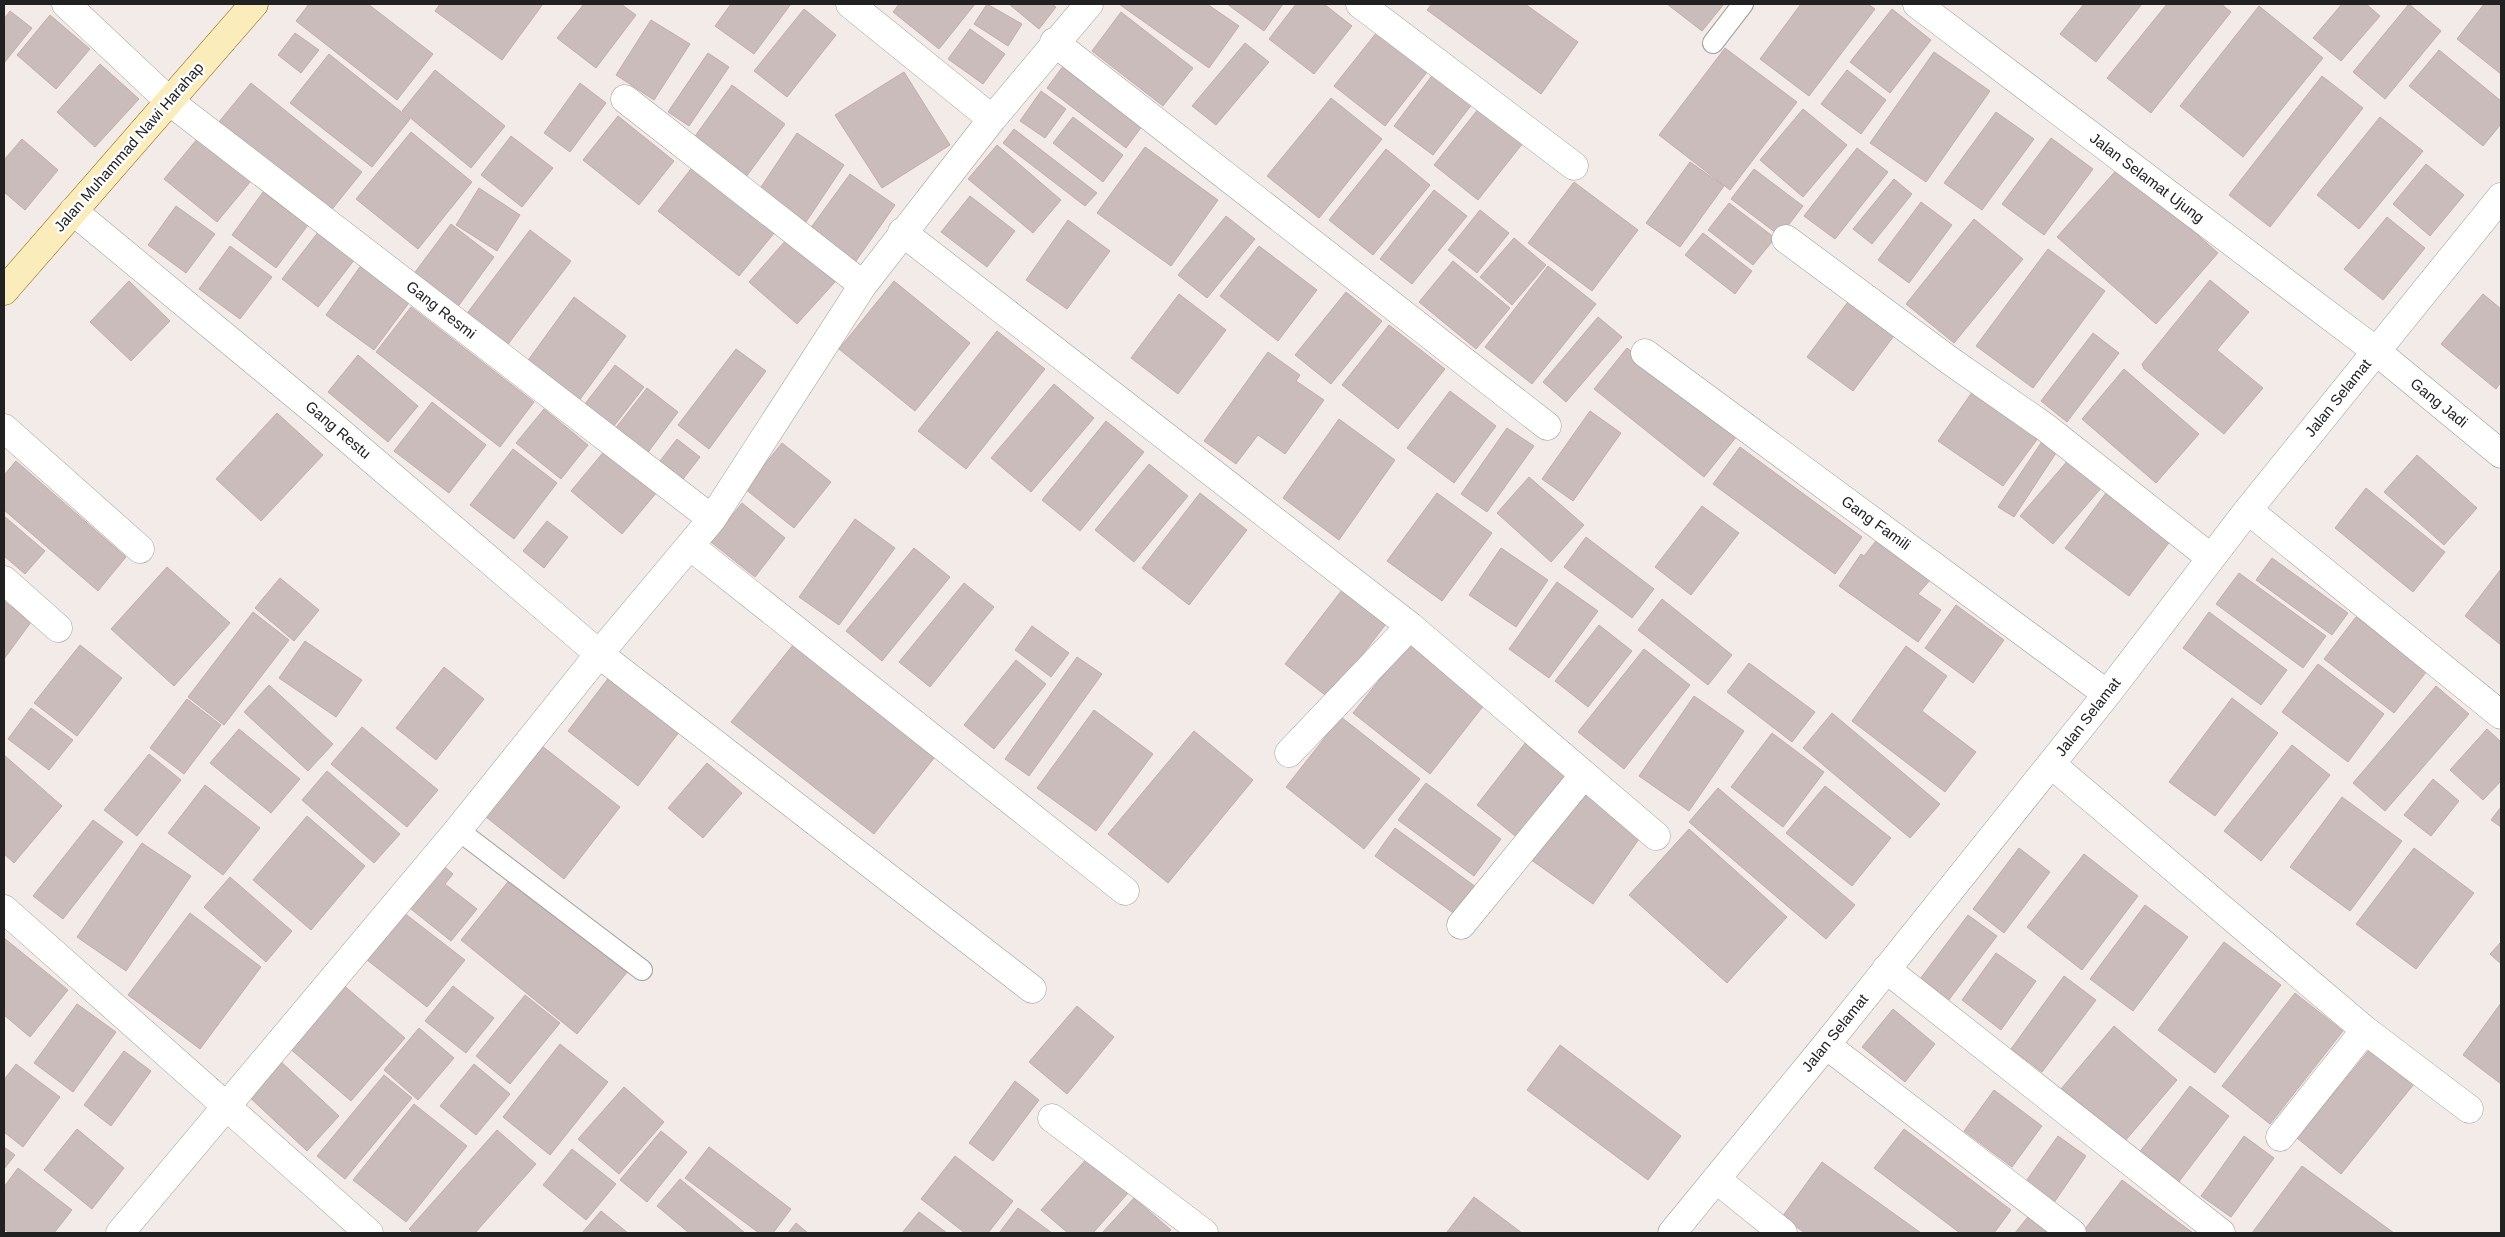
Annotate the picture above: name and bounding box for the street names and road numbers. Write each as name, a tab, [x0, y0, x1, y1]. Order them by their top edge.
street label: Jalan Muhammad Nawi Harahap	[51, 59, 207, 235]
street label: Jalan Selamat Ujung	[2087, 129, 2208, 226]
street label: Gang Resmi	[403, 277, 479, 342]
street label: Jalan Selamat	[2301, 355, 2375, 440]
street label: Gang Jadi	[2407, 374, 2471, 431]
street label: Gang Restu	[302, 397, 374, 462]
street label: Gang Famili	[1839, 492, 1914, 553]
street label: Jalan Selamat	[2052, 673, 2124, 759]
street label: Jalan Selamat	[1798, 990, 1872, 1075]

